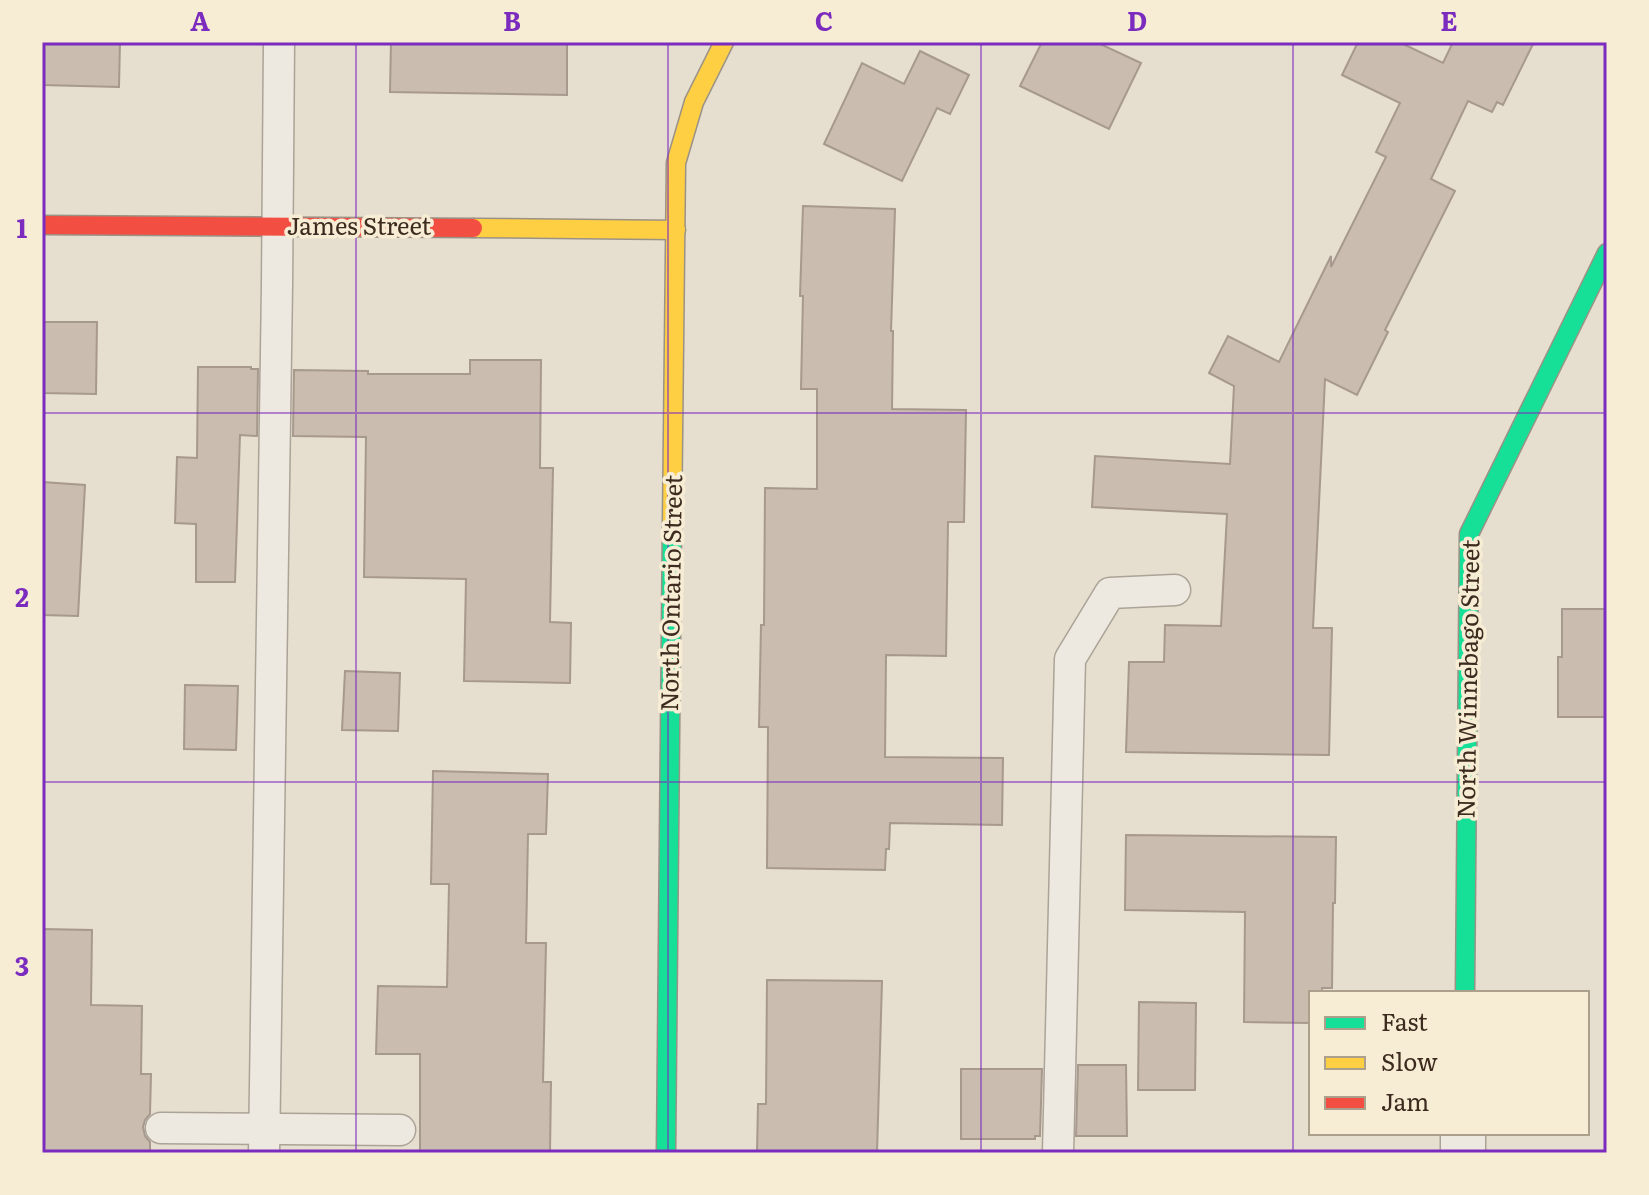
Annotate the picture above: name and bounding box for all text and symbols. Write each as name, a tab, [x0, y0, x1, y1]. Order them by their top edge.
text: A	[190, 0, 210, 39]
text: B	[503, 0, 521, 39]
text: C	[815, 0, 833, 39]
text: D	[1127, 0, 1147, 39]
text: E	[1440, 0, 1458, 39]
text: 1	[17, 207, 28, 246]
street label: James Street	[287, 207, 432, 242]
street label: North Ontario Street	[650, 474, 689, 712]
street label: North Winnebago Street	[1447, 539, 1486, 819]
text: 2	[15, 576, 29, 615]
text: 3	[15, 945, 29, 984]
legend	[1309, 991, 1589, 1135]
text: Fast	[1381, 1003, 1428, 1038]
text: Slow	[1381, 1043, 1438, 1078]
text: Jam	[1381, 1083, 1429, 1118]

